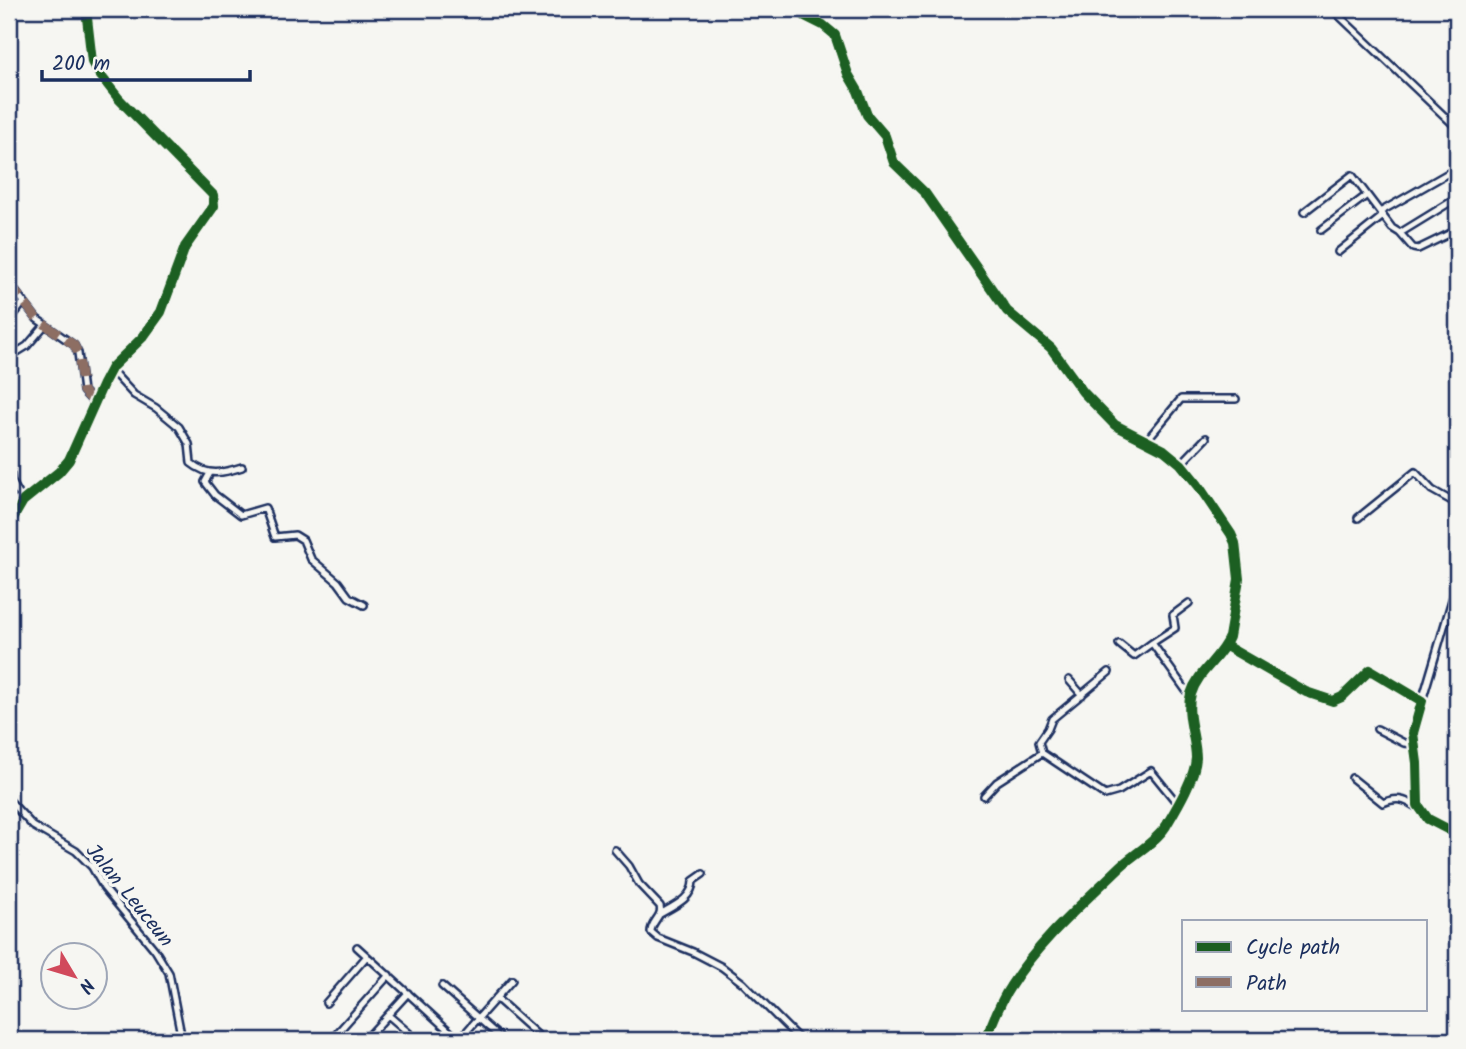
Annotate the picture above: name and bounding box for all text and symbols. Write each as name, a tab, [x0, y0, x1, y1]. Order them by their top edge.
scale bar	[42, 38, 250, 82]
text: 200 m	[52, 48, 110, 81]
street label: Jalan Leuceun	[77, 837, 181, 955]
legend	[1182, 920, 1428, 1010]
text: Cycle path	[1246, 932, 1340, 965]
north arrow	[38, 940, 108, 1010]
text: Path	[1246, 968, 1287, 1001]
text: N	[70, 971, 101, 999]

